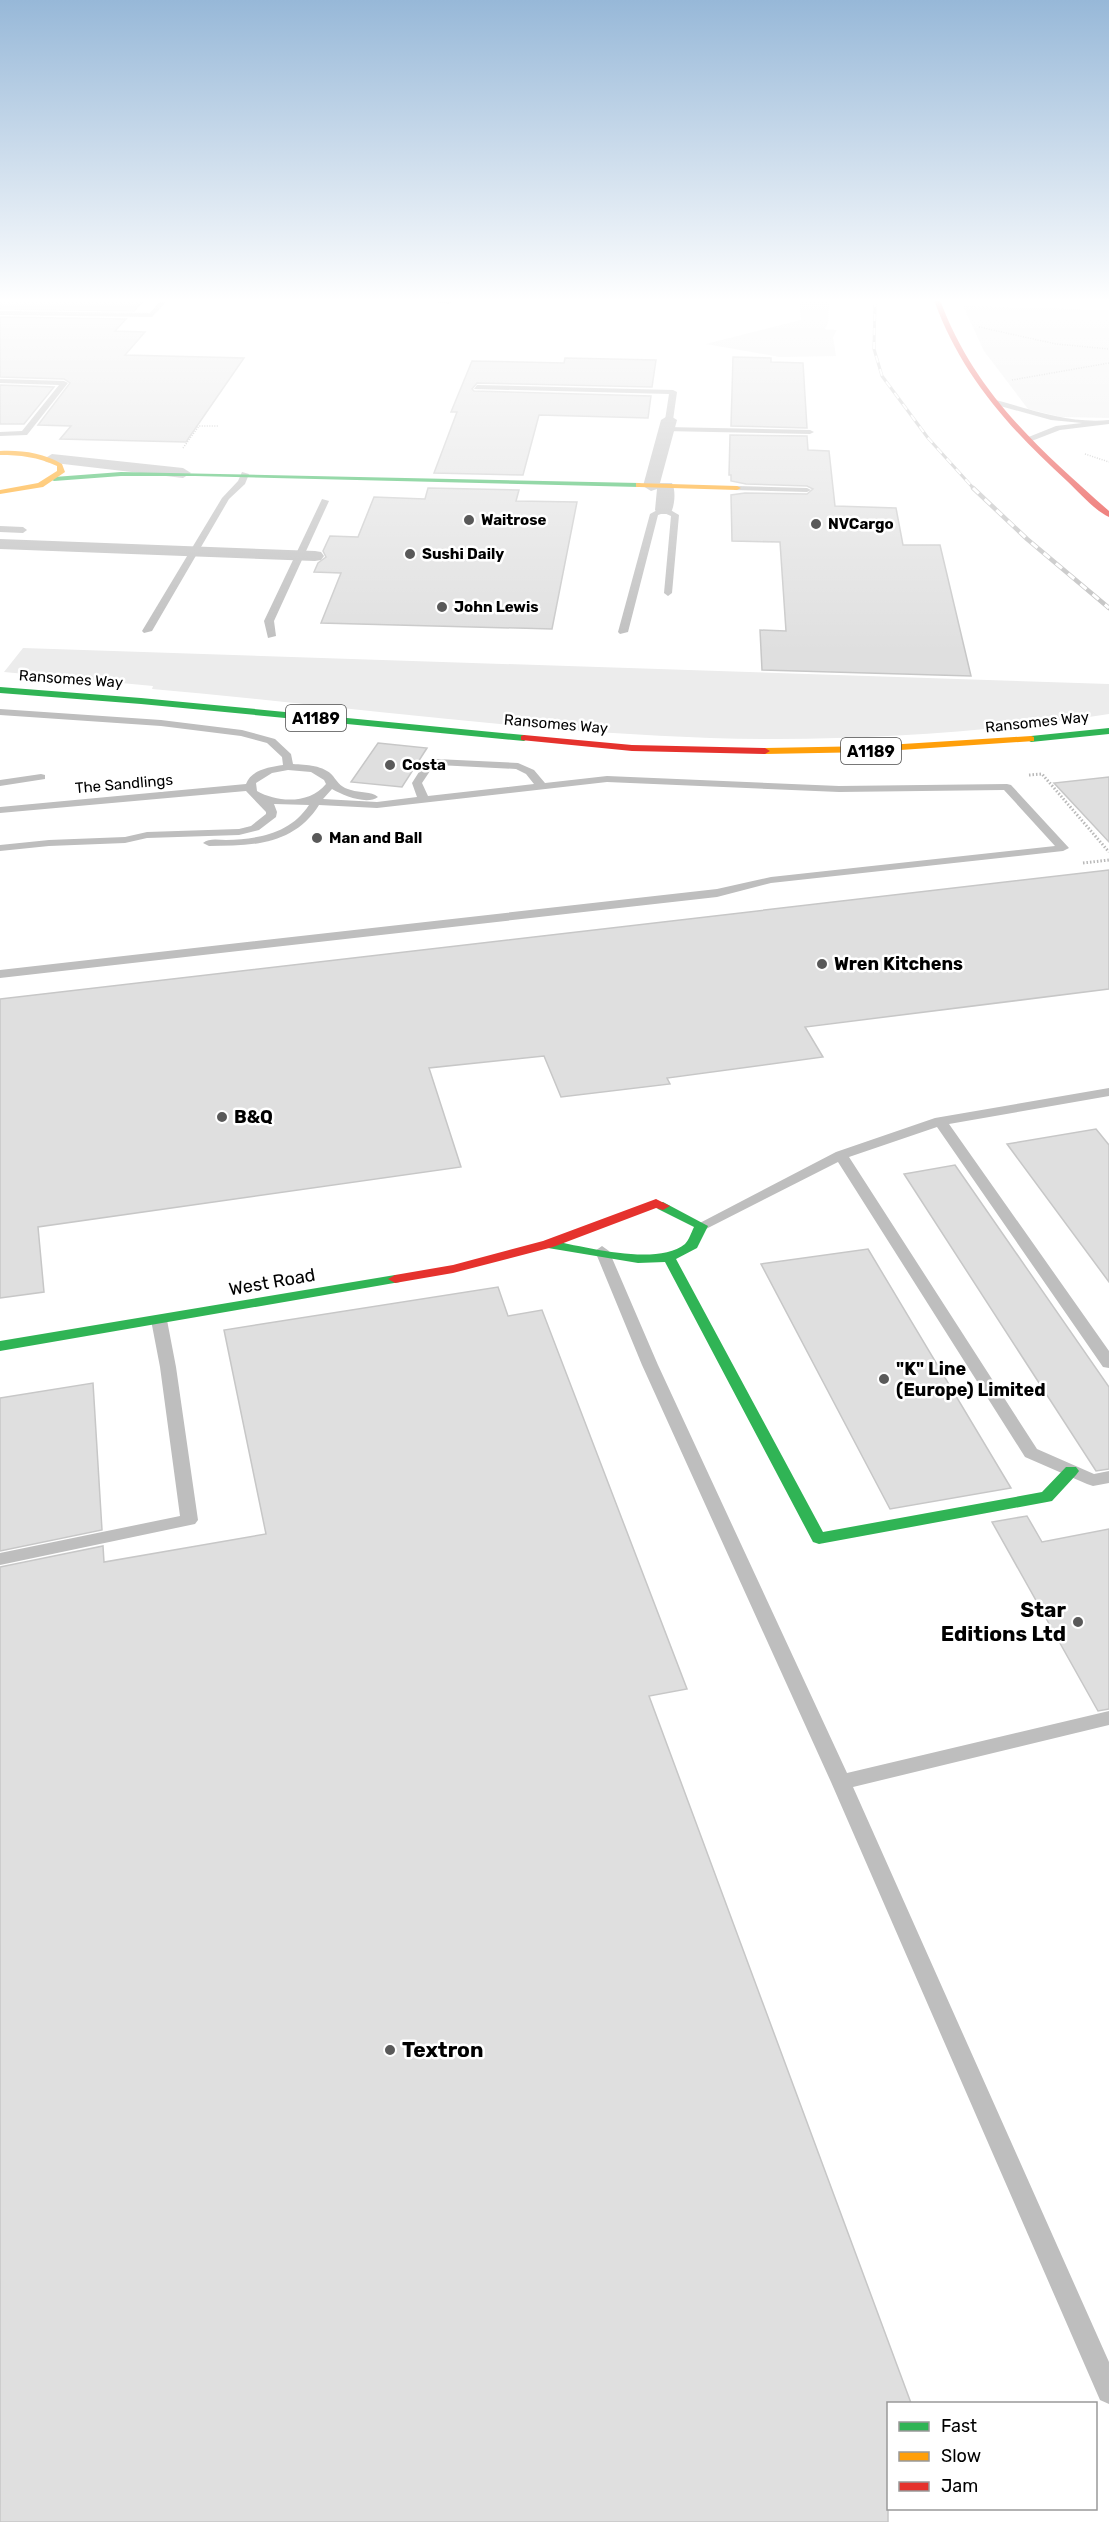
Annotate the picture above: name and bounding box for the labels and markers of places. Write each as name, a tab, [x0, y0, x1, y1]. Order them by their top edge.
place label: Waitrose	[481, 511, 547, 529]
marker: Waitrose	[462, 513, 476, 527]
place label: NVCargo	[828, 515, 894, 533]
marker: NVCargo	[809, 517, 823, 531]
place label: Sushi Daily	[422, 545, 504, 563]
marker: Sushi Daily	[403, 547, 417, 561]
place label: John Lewis	[454, 598, 539, 616]
marker: John Lewis	[435, 600, 449, 614]
place label: Costa	[402, 756, 446, 774]
marker: Costa	[383, 758, 397, 772]
place label: Man and Ball	[329, 829, 422, 847]
marker: Man and Ball	[310, 831, 324, 845]
place label: Wren Kitchens	[834, 953, 963, 975]
marker: Wren Kitchens	[815, 957, 829, 971]
place label: B&Q	[234, 1106, 273, 1128]
marker: B&Q	[215, 1110, 229, 1124]
place label: "K" Line (Europe) Limited	[896, 1358, 1046, 1401]
marker: "K" Line (Europe) Limited	[877, 1372, 891, 1386]
place label: Star Editions Ltd	[941, 1597, 1066, 1646]
marker: Star Editions Ltd	[1071, 1615, 1085, 1629]
place label: Textron	[402, 2037, 483, 2062]
marker: Textron	[383, 2043, 397, 2057]

